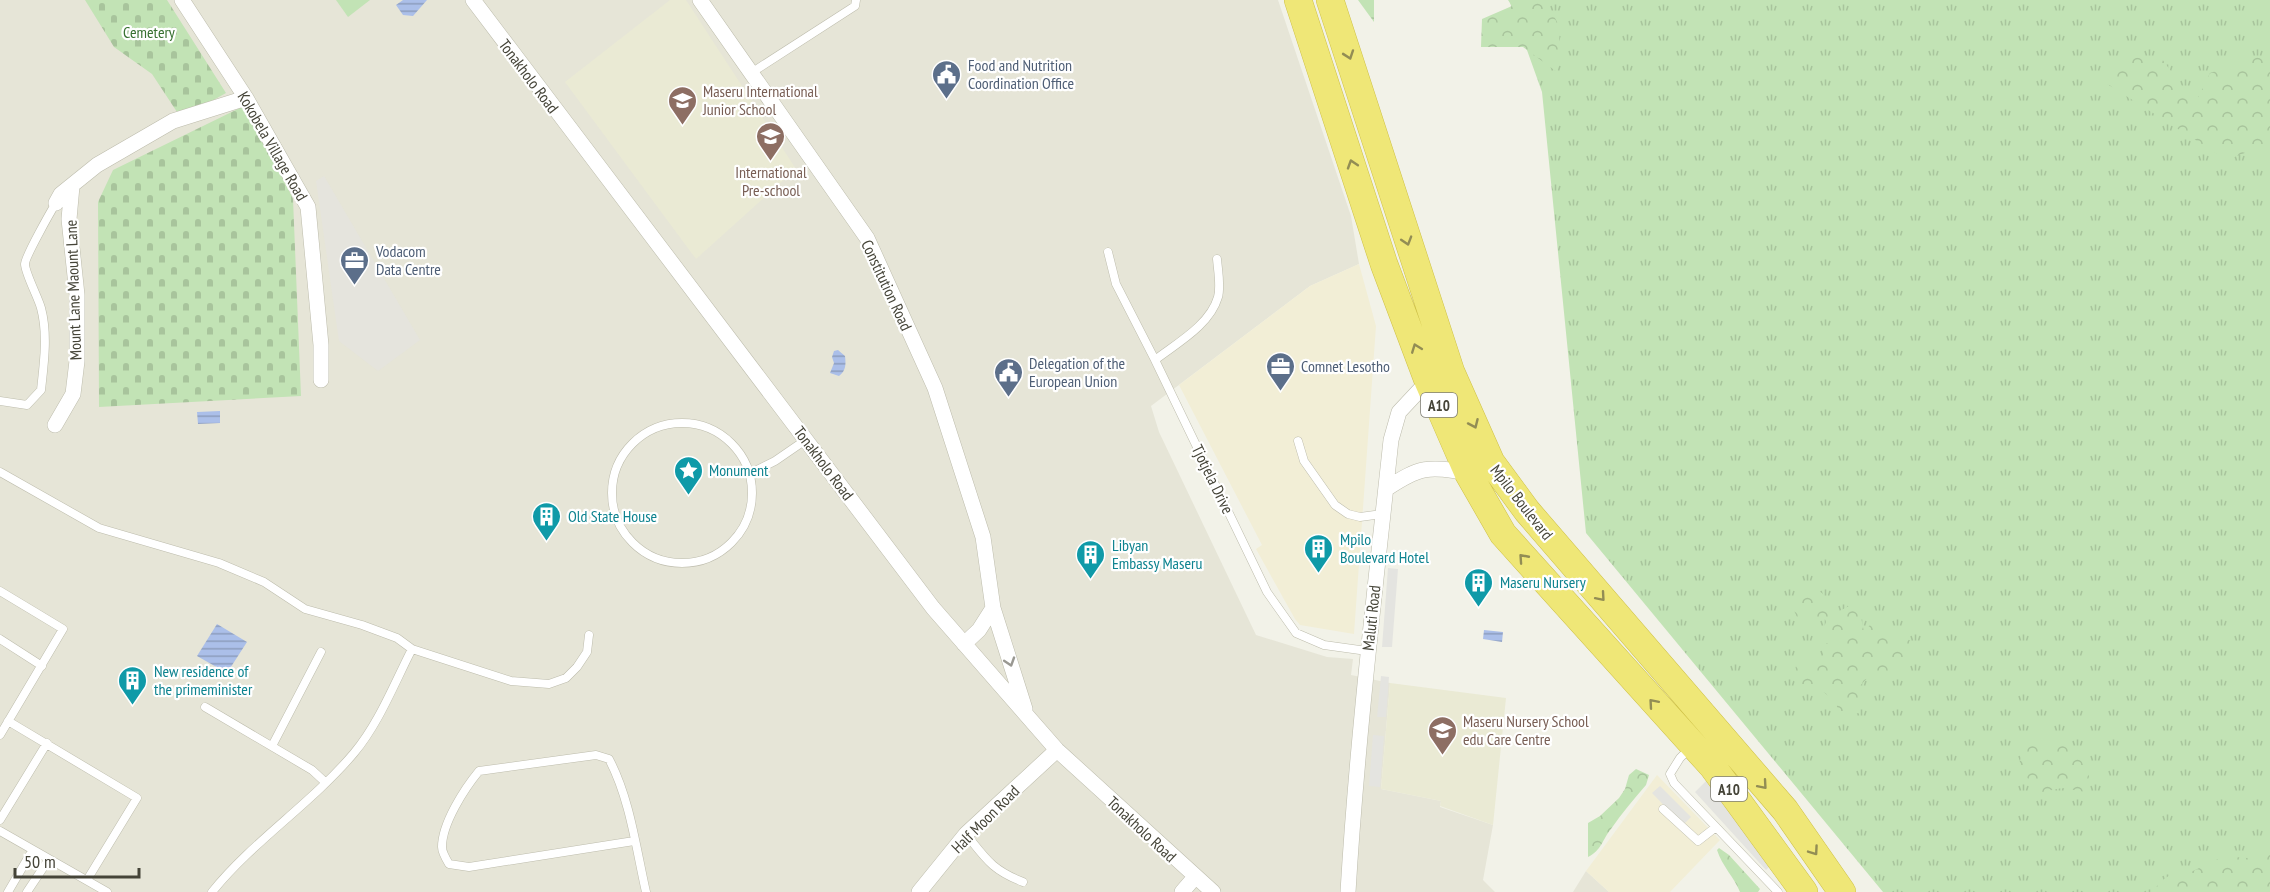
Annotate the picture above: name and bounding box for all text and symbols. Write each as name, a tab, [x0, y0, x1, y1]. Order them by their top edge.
park label: Cemetery	[123, 22, 175, 42]
street label: Tonakholo Road	[495, 35, 563, 117]
one-way arrow	[1341, 49, 1354, 60]
place label: Food and Nutrition Coordination Office	[968, 55, 1074, 93]
public building icon: Food and Nutrition Coordination Office	[931, 58, 963, 100]
place label: Maseru International Junior School	[702, 81, 818, 119]
school or university icon: Maseru International Junior School	[666, 84, 698, 126]
street label: Kokobela Village Road	[234, 88, 312, 204]
school or university icon: International Pre-school	[755, 120, 787, 162]
one-way arrow	[1347, 159, 1359, 170]
place label: International Pre-school	[735, 162, 807, 200]
street label: Mount Lane Maount Lane	[61, 219, 85, 361]
one-way arrow	[1400, 235, 1413, 246]
street label: Constitution Road	[857, 236, 917, 334]
place label: Vodacom Data Centre	[375, 241, 441, 279]
office icon: Vodacom Data Centre	[339, 244, 371, 286]
one-way arrow	[1410, 343, 1423, 354]
office icon: Comnet Lesotho	[1264, 350, 1296, 392]
place label: Delegation of the European Union	[1029, 353, 1125, 391]
public building icon: Delegation of the European Union	[992, 356, 1024, 398]
place label: Comnet Lesotho	[1301, 356, 1390, 376]
road number: A10	[1421, 393, 1457, 417]
one-way arrow	[1467, 418, 1479, 429]
street label: Tonakholo Road	[790, 422, 858, 504]
street label: Tjotjela Drive	[1188, 441, 1238, 517]
place icon: Monument	[672, 454, 704, 496]
place label: Monument	[709, 460, 769, 480]
street label: Mpilo Boulevard	[1486, 460, 1558, 544]
building icon: Old State House	[531, 500, 563, 542]
place label: Old State House	[568, 506, 657, 526]
place label: Mpilo Boulevard Hotel	[1340, 529, 1429, 567]
building icon: Mpilo Boulevard Hotel	[1303, 532, 1335, 574]
place label: Libyan Embassy Maseru	[1112, 535, 1202, 573]
building icon: Libyan Embassy Maseru	[1075, 538, 1107, 580]
one-way arrow	[1519, 554, 1530, 564]
building icon: Maseru Nursery	[1463, 566, 1495, 608]
place label: Maseru Nursery	[1500, 572, 1586, 592]
street label: Maluti Road	[1358, 584, 1384, 652]
one-way arrow	[1594, 590, 1605, 601]
one-way arrow	[1003, 656, 1016, 667]
place label: New residence of the primeminister	[154, 661, 253, 699]
building icon: New residence of the primeminister	[117, 664, 149, 706]
one-way arrow	[1650, 699, 1661, 710]
place label: Maseru Nursery School edu Care Centre	[1463, 711, 1589, 749]
school or university icon: Maseru Nursery School edu Care Centre	[1426, 714, 1458, 756]
road number: A10	[1711, 777, 1747, 801]
one-way arrow	[1756, 778, 1767, 789]
street label: Half Moon Road	[947, 781, 1023, 857]
street label: Tonakholo Road	[1103, 792, 1181, 866]
scale bar	[15, 841, 140, 879]
one-way arrow	[1807, 844, 1818, 855]
text: 50 m	[24, 850, 56, 873]

